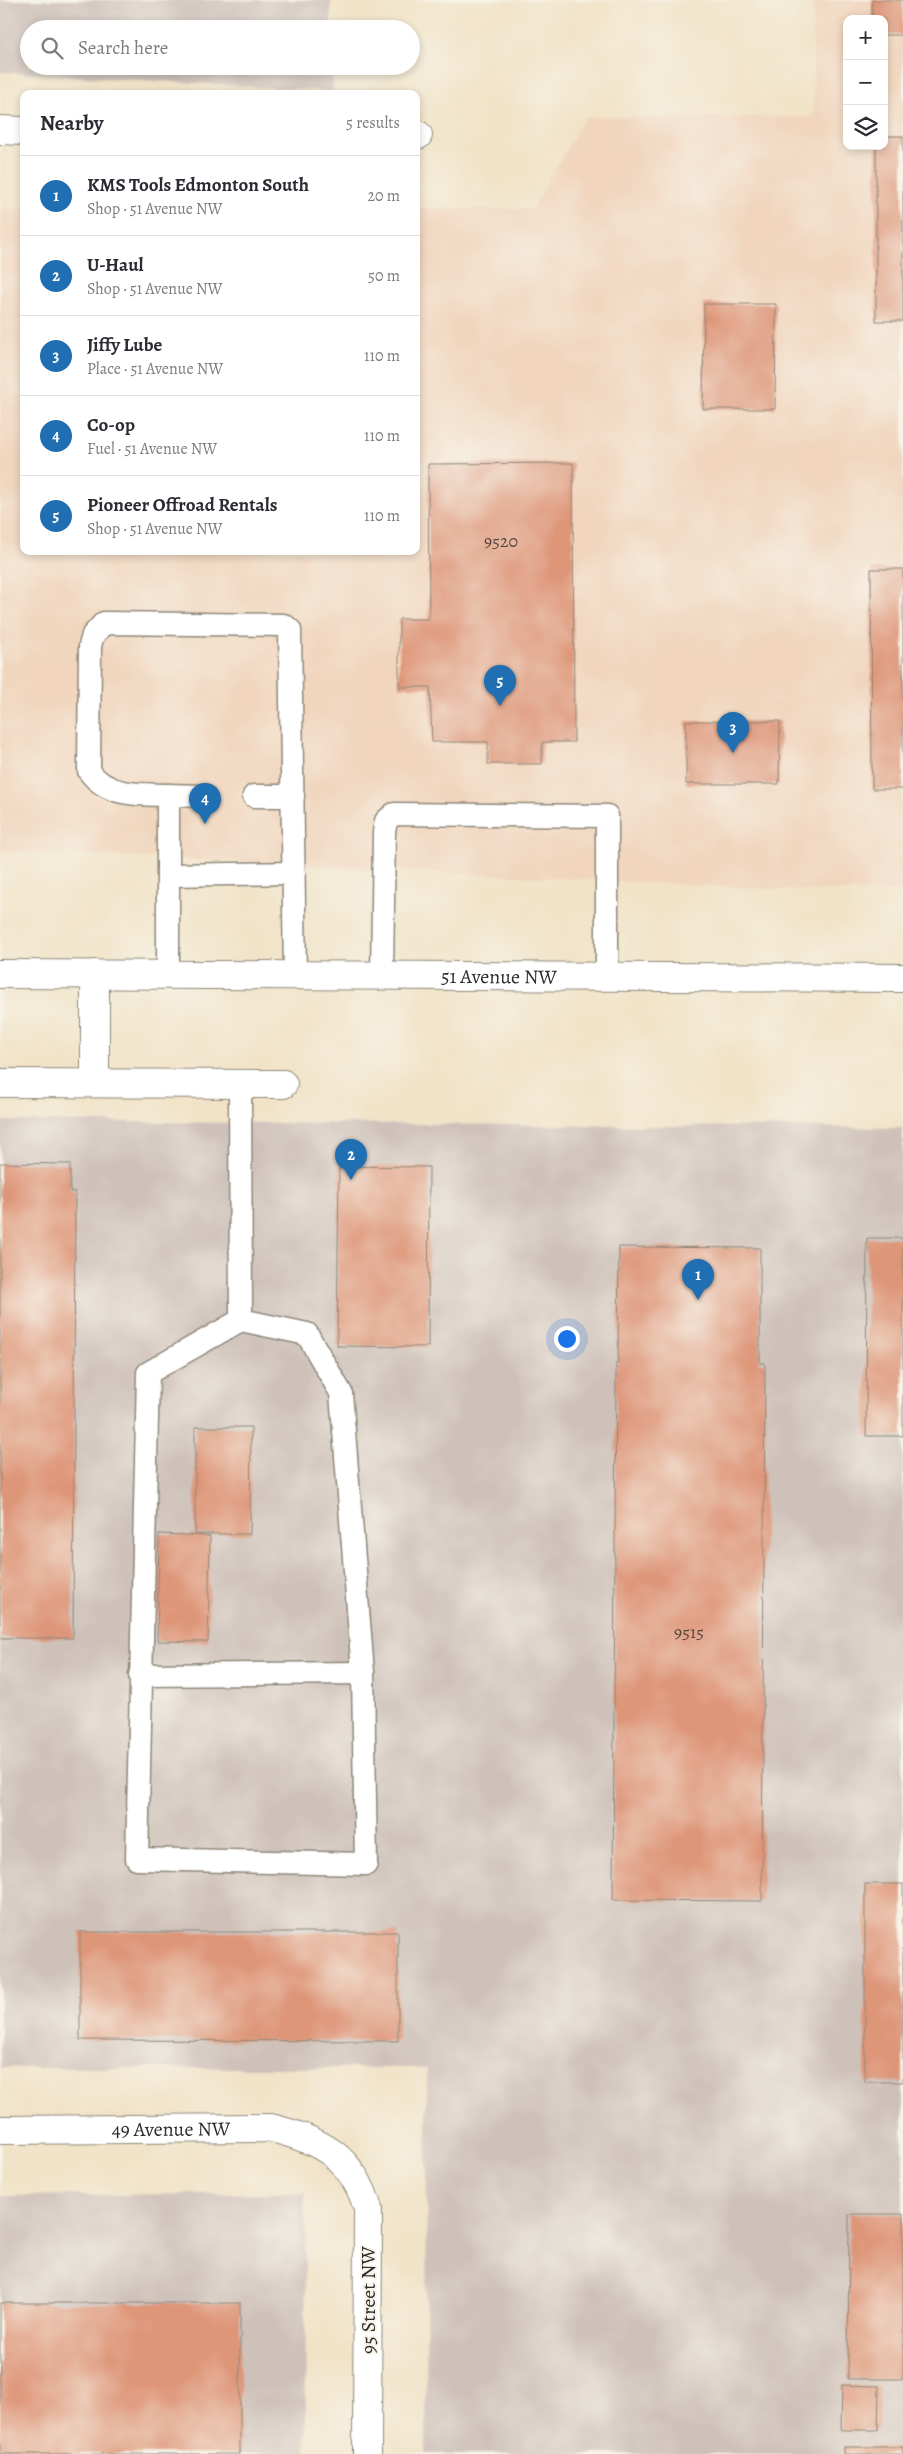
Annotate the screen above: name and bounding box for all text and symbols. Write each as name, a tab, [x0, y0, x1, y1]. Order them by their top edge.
map controls	[843, 15, 888, 150]
button: +	[843, 15, 888, 60]
search box	[20, 20, 420, 75]
icon: search	[38, 34, 66, 62]
text: Search here	[78, 35, 168, 61]
button: −	[843, 60, 888, 105]
button: layers	[843, 105, 888, 150]
text: Nearby	[40, 109, 103, 137]
text: 5 results	[346, 112, 400, 134]
text: KMS Tools Edmonton South	[87, 172, 309, 198]
text: 1	[53, 185, 59, 207]
text: 20 m	[367, 185, 400, 207]
text: Shop · 51 Avenue NW	[87, 198, 223, 220]
text: U-Haul	[87, 252, 144, 278]
text: 2	[52, 265, 60, 287]
text: 50 m	[368, 265, 400, 287]
text: Shop · 51 Avenue NW	[87, 278, 223, 300]
text: Jiffy Lube	[87, 332, 162, 358]
text: 3	[53, 345, 59, 367]
text: 110 m	[364, 345, 400, 367]
text: Place · 51 Avenue NW	[87, 358, 223, 380]
text: Co-op	[87, 412, 135, 438]
text: 4	[52, 425, 60, 447]
text: 110 m	[364, 425, 400, 447]
text: Fuel · 51 Avenue NW	[87, 438, 217, 460]
text: Pioneer Offroad Rentals	[87, 492, 278, 518]
text: 5	[53, 505, 59, 527]
text: 110 m	[364, 505, 400, 527]
text: Shop · 51 Avenue NW	[87, 518, 223, 540]
house number: 9520	[484, 529, 518, 553]
pin: 5	[484, 665, 516, 706]
pin: 3	[717, 712, 749, 753]
pin: 4	[189, 783, 221, 824]
street label: 51 Avenue NW	[441, 962, 557, 990]
pin: 2	[335, 1139, 367, 1180]
pin: 1	[682, 1259, 714, 1300]
your location	[554, 1326, 580, 1352]
house number: 9515	[674, 1620, 704, 1644]
street label: 49 Avenue NW	[112, 2115, 231, 2143]
street label: 95 Street NW	[355, 2246, 382, 2354]

